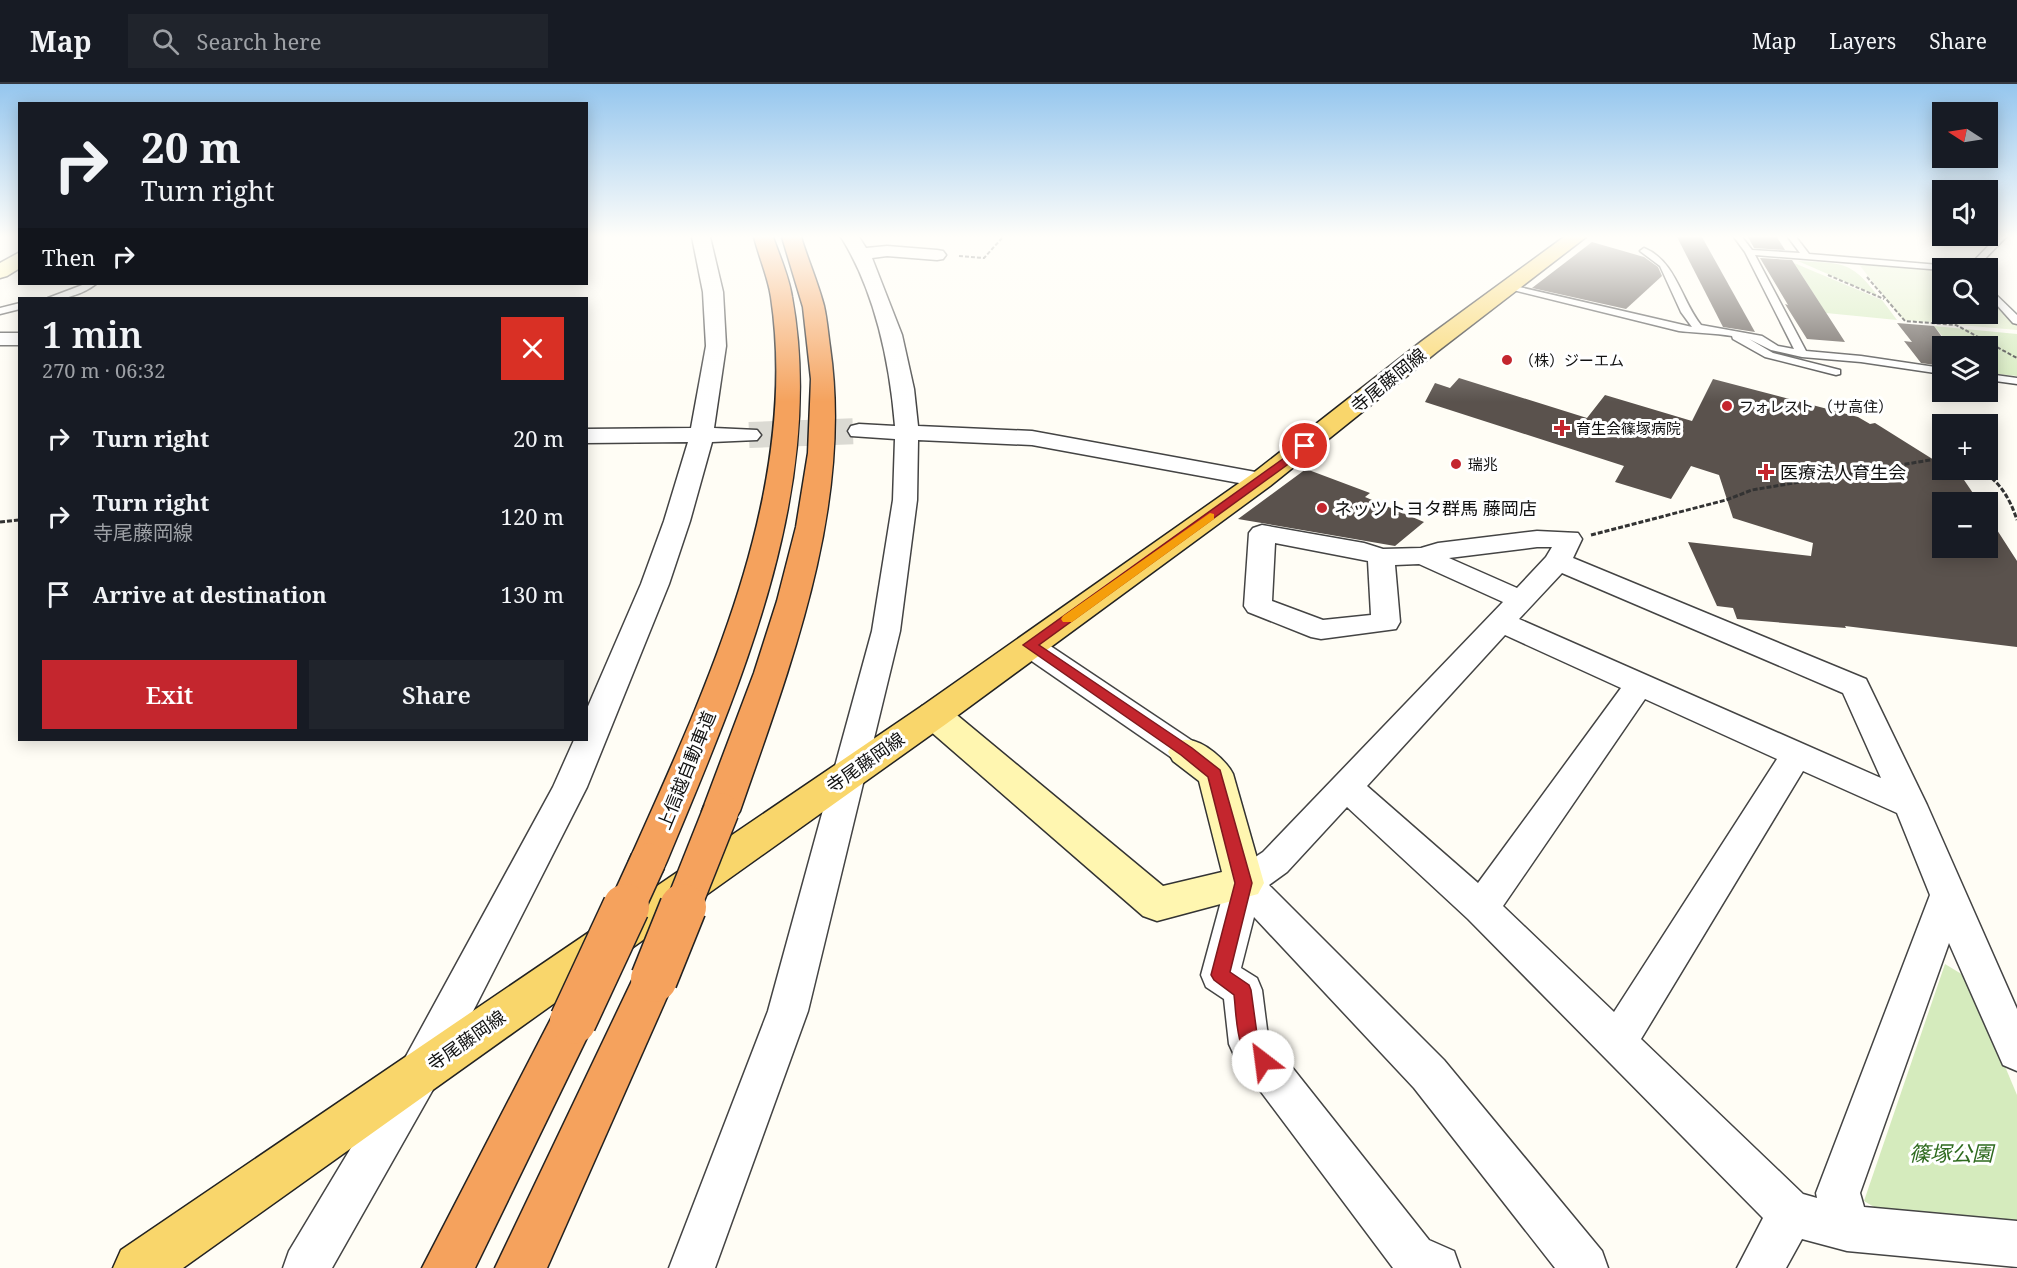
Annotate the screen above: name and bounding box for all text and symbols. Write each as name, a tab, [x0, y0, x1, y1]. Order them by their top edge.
search box	[128, 14, 548, 68]
text: Map	[30, 22, 92, 60]
icon: search	[149, 25, 182, 58]
text: Search here	[197, 26, 321, 56]
text: Map	[1752, 27, 1796, 55]
text: Layers	[1829, 27, 1896, 55]
text: Share	[1929, 27, 1987, 55]
north arrow	[1932, 102, 1998, 168]
map controls	[1932, 102, 1998, 558]
text: 20 m	[141, 118, 241, 175]
icon: right	[42, 126, 120, 204]
text: Turn right	[141, 172, 274, 209]
button: sound	[1932, 180, 1998, 246]
icon: right	[107, 240, 140, 273]
text: Then	[42, 242, 95, 272]
button: search	[1932, 258, 1998, 324]
text: 1 min	[42, 310, 143, 359]
button: close	[501, 317, 564, 380]
button: layers	[1932, 336, 1998, 402]
street label: 寺尾藤岡線	[1345, 342, 1431, 418]
place label: （株）ジーエム	[1519, 350, 1624, 370]
marker: （株）ジーエム	[1500, 353, 1514, 367]
text: 270 m · 06:32	[42, 357, 165, 384]
place label: フォレスト （サ高住）	[1739, 396, 1893, 416]
marker: フォレスト （サ高住）	[1720, 399, 1734, 413]
button: +	[1932, 414, 1998, 480]
place label: 育生会篠塚病院	[1576, 418, 1681, 438]
marker: 育生会篠塚病院	[1553, 419, 1571, 437]
pin	[1279, 420, 1330, 471]
icon: right	[42, 422, 75, 455]
text: Turn right	[93, 423, 209, 453]
text: 20 m	[513, 423, 564, 453]
icon: arrive	[1288, 429, 1321, 462]
place label: 瑞兆	[1468, 454, 1498, 474]
marker: 瑞兆	[1449, 457, 1463, 471]
place label: 医療法人育生会	[1780, 460, 1906, 484]
marker: 医療法人育生会	[1757, 463, 1775, 481]
text: Turn right	[93, 487, 209, 517]
button: −	[1932, 492, 1998, 558]
place label: ネッツトヨタ群馬 藤岡店	[1334, 496, 1537, 520]
icon: right	[42, 500, 75, 533]
text: 120 m	[501, 501, 564, 531]
marker: ネッツトヨタ群馬 藤岡店	[1315, 501, 1329, 515]
text: 寺尾藤岡線	[93, 519, 193, 546]
icon: arrive	[42, 578, 75, 611]
text: Arrive at destination	[93, 579, 327, 609]
text: 130 m	[501, 579, 564, 609]
button: Exit	[42, 660, 297, 729]
button: Share	[309, 660, 564, 729]
street label: 上信越自動車道	[651, 707, 721, 833]
street label: 寺尾藤岡線	[821, 726, 909, 798]
street label: 寺尾藤岡線	[422, 1004, 510, 1076]
position arrow	[1231, 1029, 1295, 1093]
park label: 篠塚公園	[1909, 1139, 1996, 1167]

